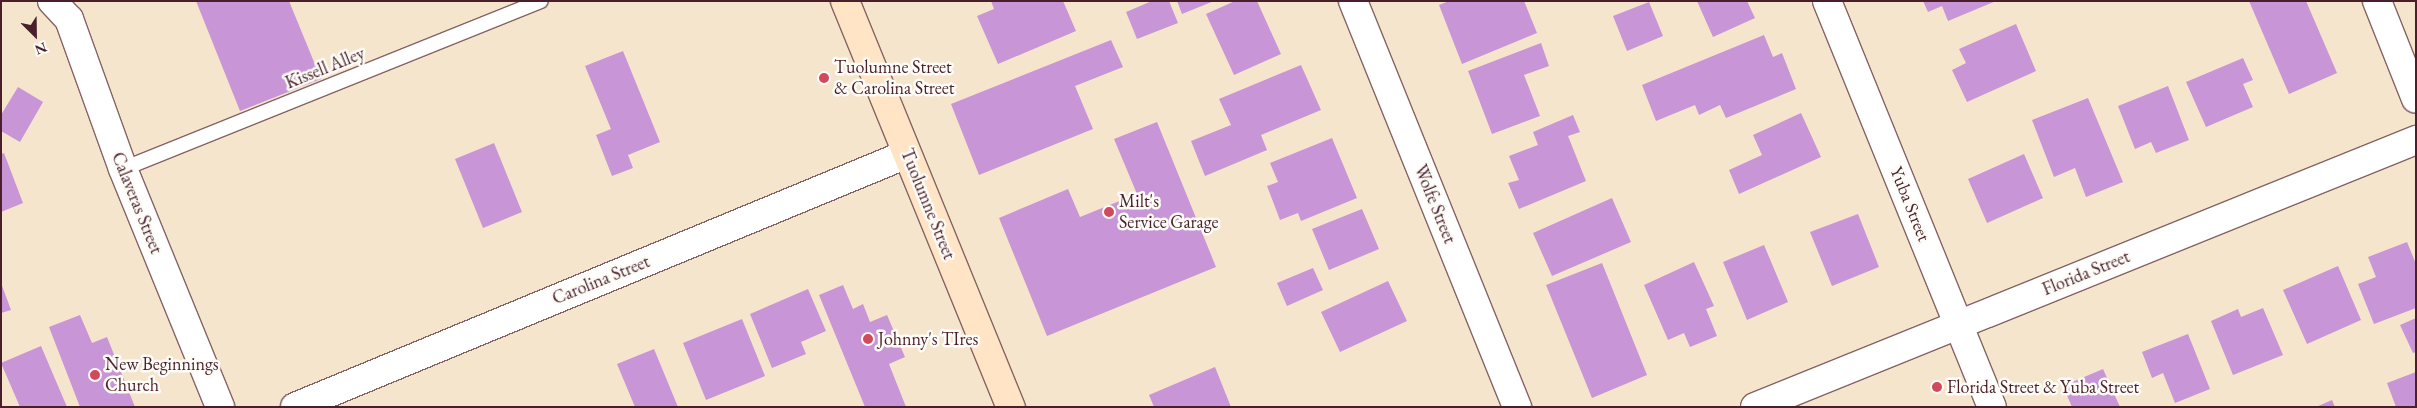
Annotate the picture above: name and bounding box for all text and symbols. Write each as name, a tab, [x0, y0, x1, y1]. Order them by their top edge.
north arrow	[10, 10, 60, 60]
text: N	[32, 38, 50, 59]
street label: Kissell Alley	[282, 42, 368, 94]
place label: Tuolumne Street & Carolina Street	[834, 57, 954, 100]
marker: Tuolumne Street & Carolina Street	[818, 72, 830, 84]
street label: Tuolumne Street	[896, 145, 960, 263]
street label: Calaveras Street	[107, 149, 167, 257]
street label: Wolfe Street	[1409, 161, 1461, 247]
street label: Yuba Street	[1885, 163, 1935, 245]
place label: Milt's Service Garage	[1119, 191, 1219, 233]
marker: Milt's Service Garage	[1103, 206, 1115, 218]
street label: Florida Street	[2039, 246, 2133, 300]
street label: Carolina Street	[549, 251, 653, 309]
place label: Johnny's TIres	[878, 328, 978, 350]
marker: Johnny's TIres	[862, 333, 874, 345]
place label: New Beginnings Church	[105, 354, 219, 396]
marker: New Beginnings Church	[89, 369, 101, 381]
place label: Florida Street & Yuba Street	[1947, 376, 2139, 398]
marker: Florida Street & Yuba Street	[1931, 381, 1943, 393]

